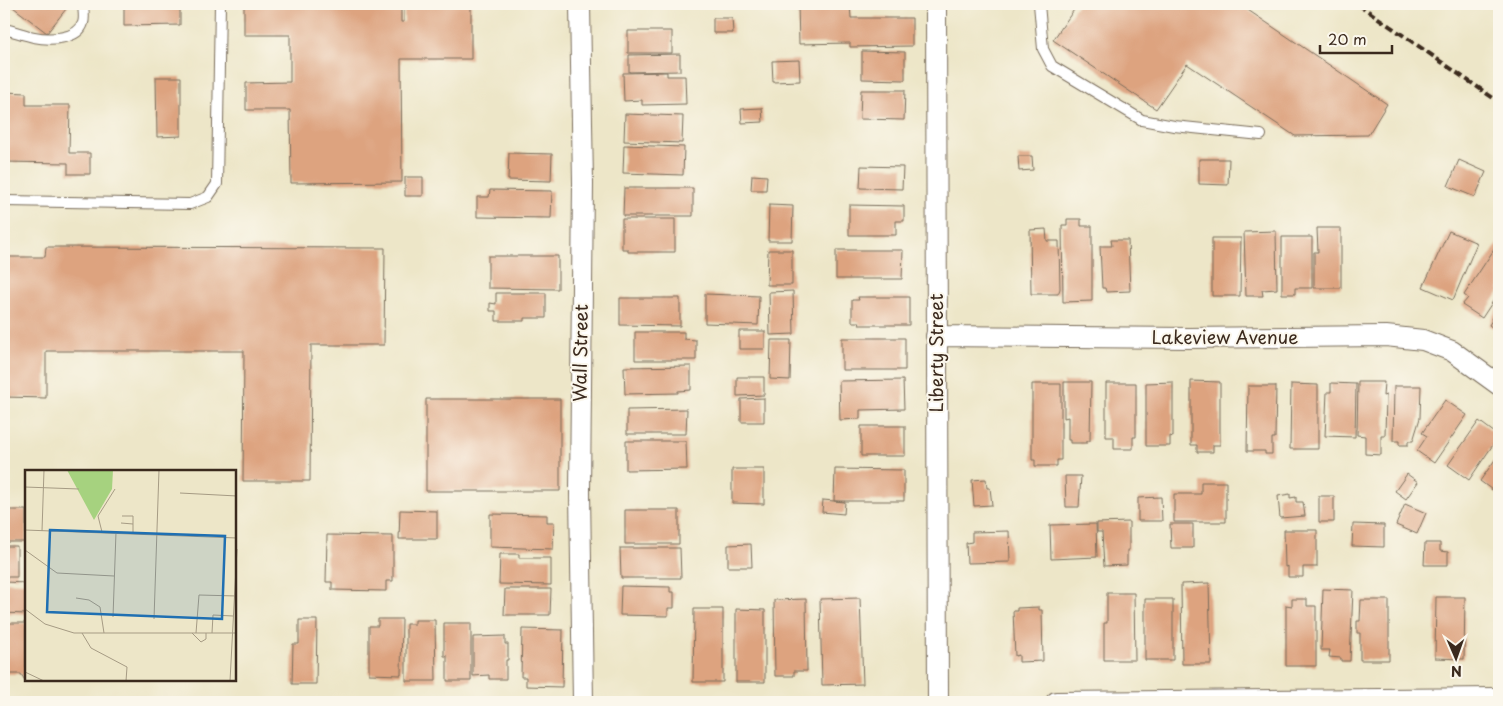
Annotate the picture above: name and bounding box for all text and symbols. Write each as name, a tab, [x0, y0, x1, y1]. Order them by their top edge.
scale bar	[1320, 22, 1393, 54]
text: 20 m	[1328, 27, 1367, 50]
street label: Liberty Street	[922, 293, 949, 413]
street label: Wall Street	[565, 304, 594, 402]
street label: Lakeview Avenue	[1152, 323, 1298, 350]
inset map	[25, 470, 236, 681]
north arrow	[1430, 634, 1480, 684]
text: N	[1451, 661, 1462, 682]

